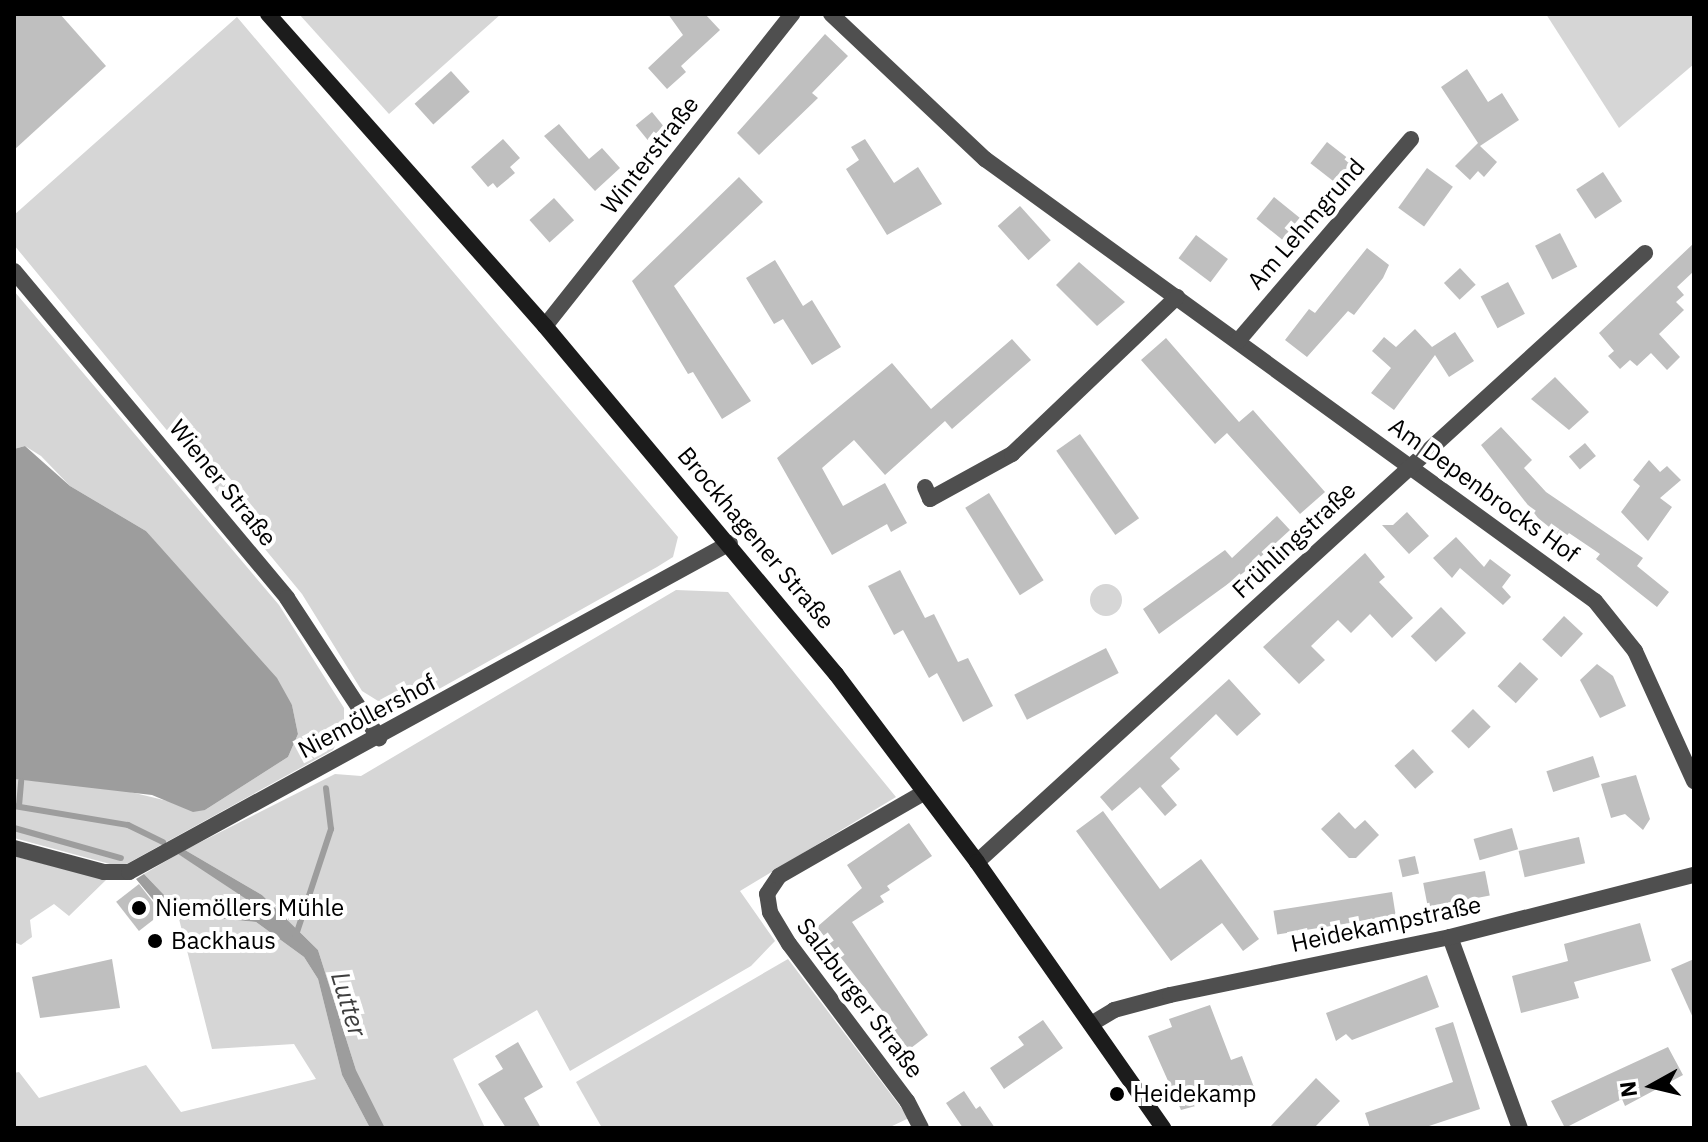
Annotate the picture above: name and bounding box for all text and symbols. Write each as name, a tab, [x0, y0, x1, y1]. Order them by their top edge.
street label: Winterstraße	[595, 90, 705, 220]
street label: Am Lehmgrund	[1241, 153, 1371, 295]
street label: Am Depenbrocks Hof	[1383, 411, 1585, 569]
street label: Wiener Straße	[163, 414, 283, 552]
street label: Brockhagener Straße	[672, 441, 840, 635]
street label: Frühlingstraße	[1226, 476, 1362, 604]
street label: Niemöllershof	[293, 668, 441, 764]
street label: Heidekampstraße	[1288, 890, 1484, 958]
place label: Niemöllers Mühle	[155, 894, 344, 922]
marker: Niemöllers Mühle	[130, 899, 148, 917]
street label: Salzburger Straße	[790, 912, 930, 1084]
place label: Backhaus	[171, 927, 276, 955]
marker: Backhaus	[146, 932, 164, 950]
water label: Lutter	[324, 968, 374, 1040]
north arrow	[1612, 1046, 1692, 1126]
place label: Heidekamp	[1133, 1080, 1256, 1108]
text: N	[1612, 1080, 1643, 1099]
marker: Heidekamp	[1108, 1085, 1126, 1103]

